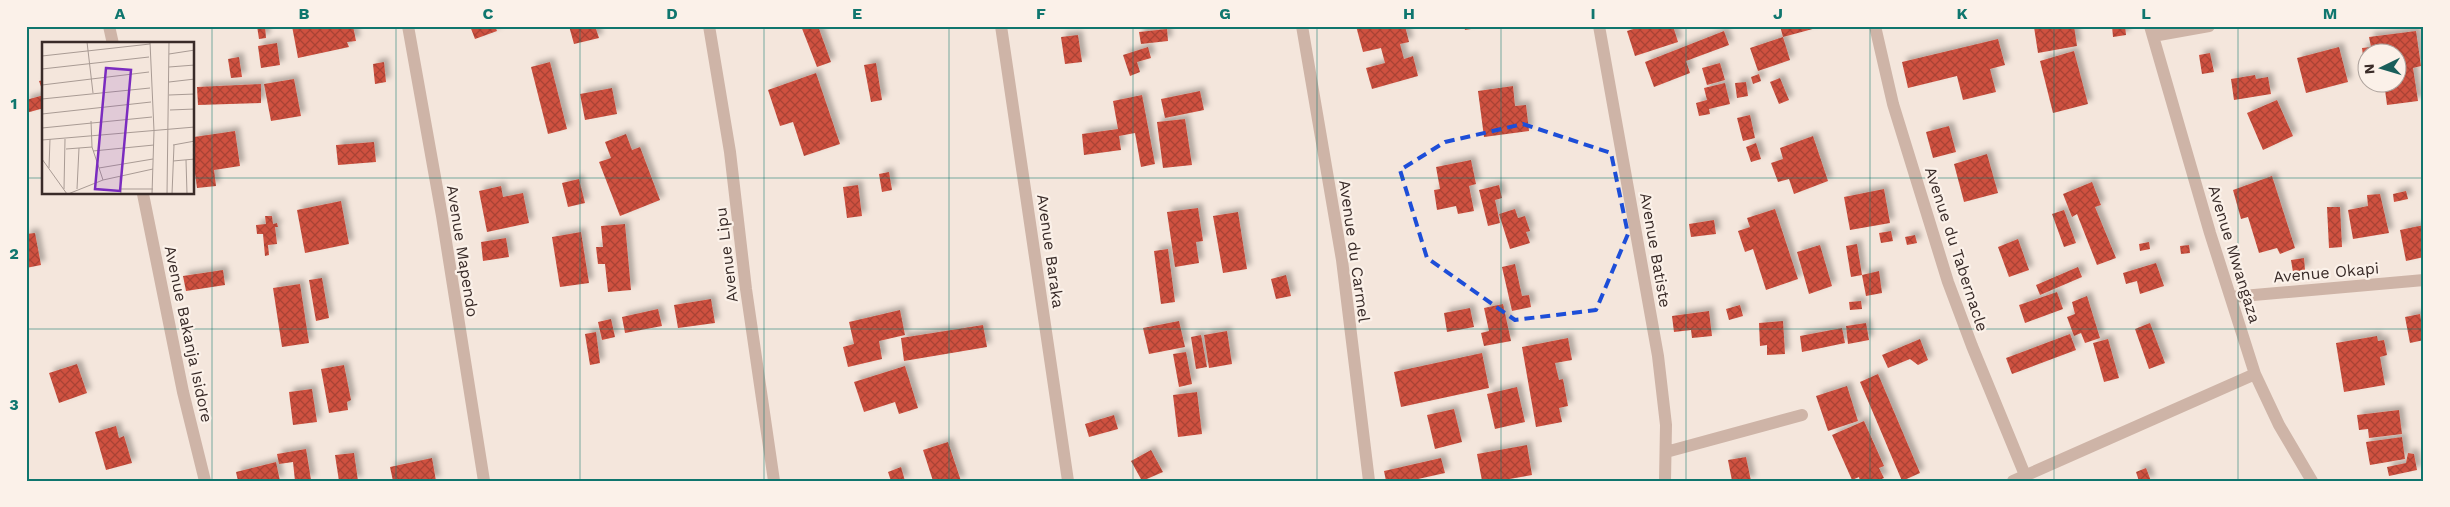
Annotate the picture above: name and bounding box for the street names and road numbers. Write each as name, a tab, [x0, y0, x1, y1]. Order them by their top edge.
street label: Avenue du Tabernacle	[1921, 164, 1992, 334]
street label: Avenue du Carmel	[1335, 179, 1374, 323]
street label: Avenue Mwangaza	[2205, 183, 2265, 325]
street label: Avenue Mapendo	[443, 184, 482, 318]
street label: Avenue Batiste	[1636, 191, 1675, 309]
street label: Avenue Baraka	[1033, 193, 1068, 309]
street label: Avenue Lipu	[711, 206, 742, 304]
street label: Avenue Bakanja Isidore	[160, 244, 217, 424]
street label: Avenue Okapi	[2272, 258, 2380, 287]

